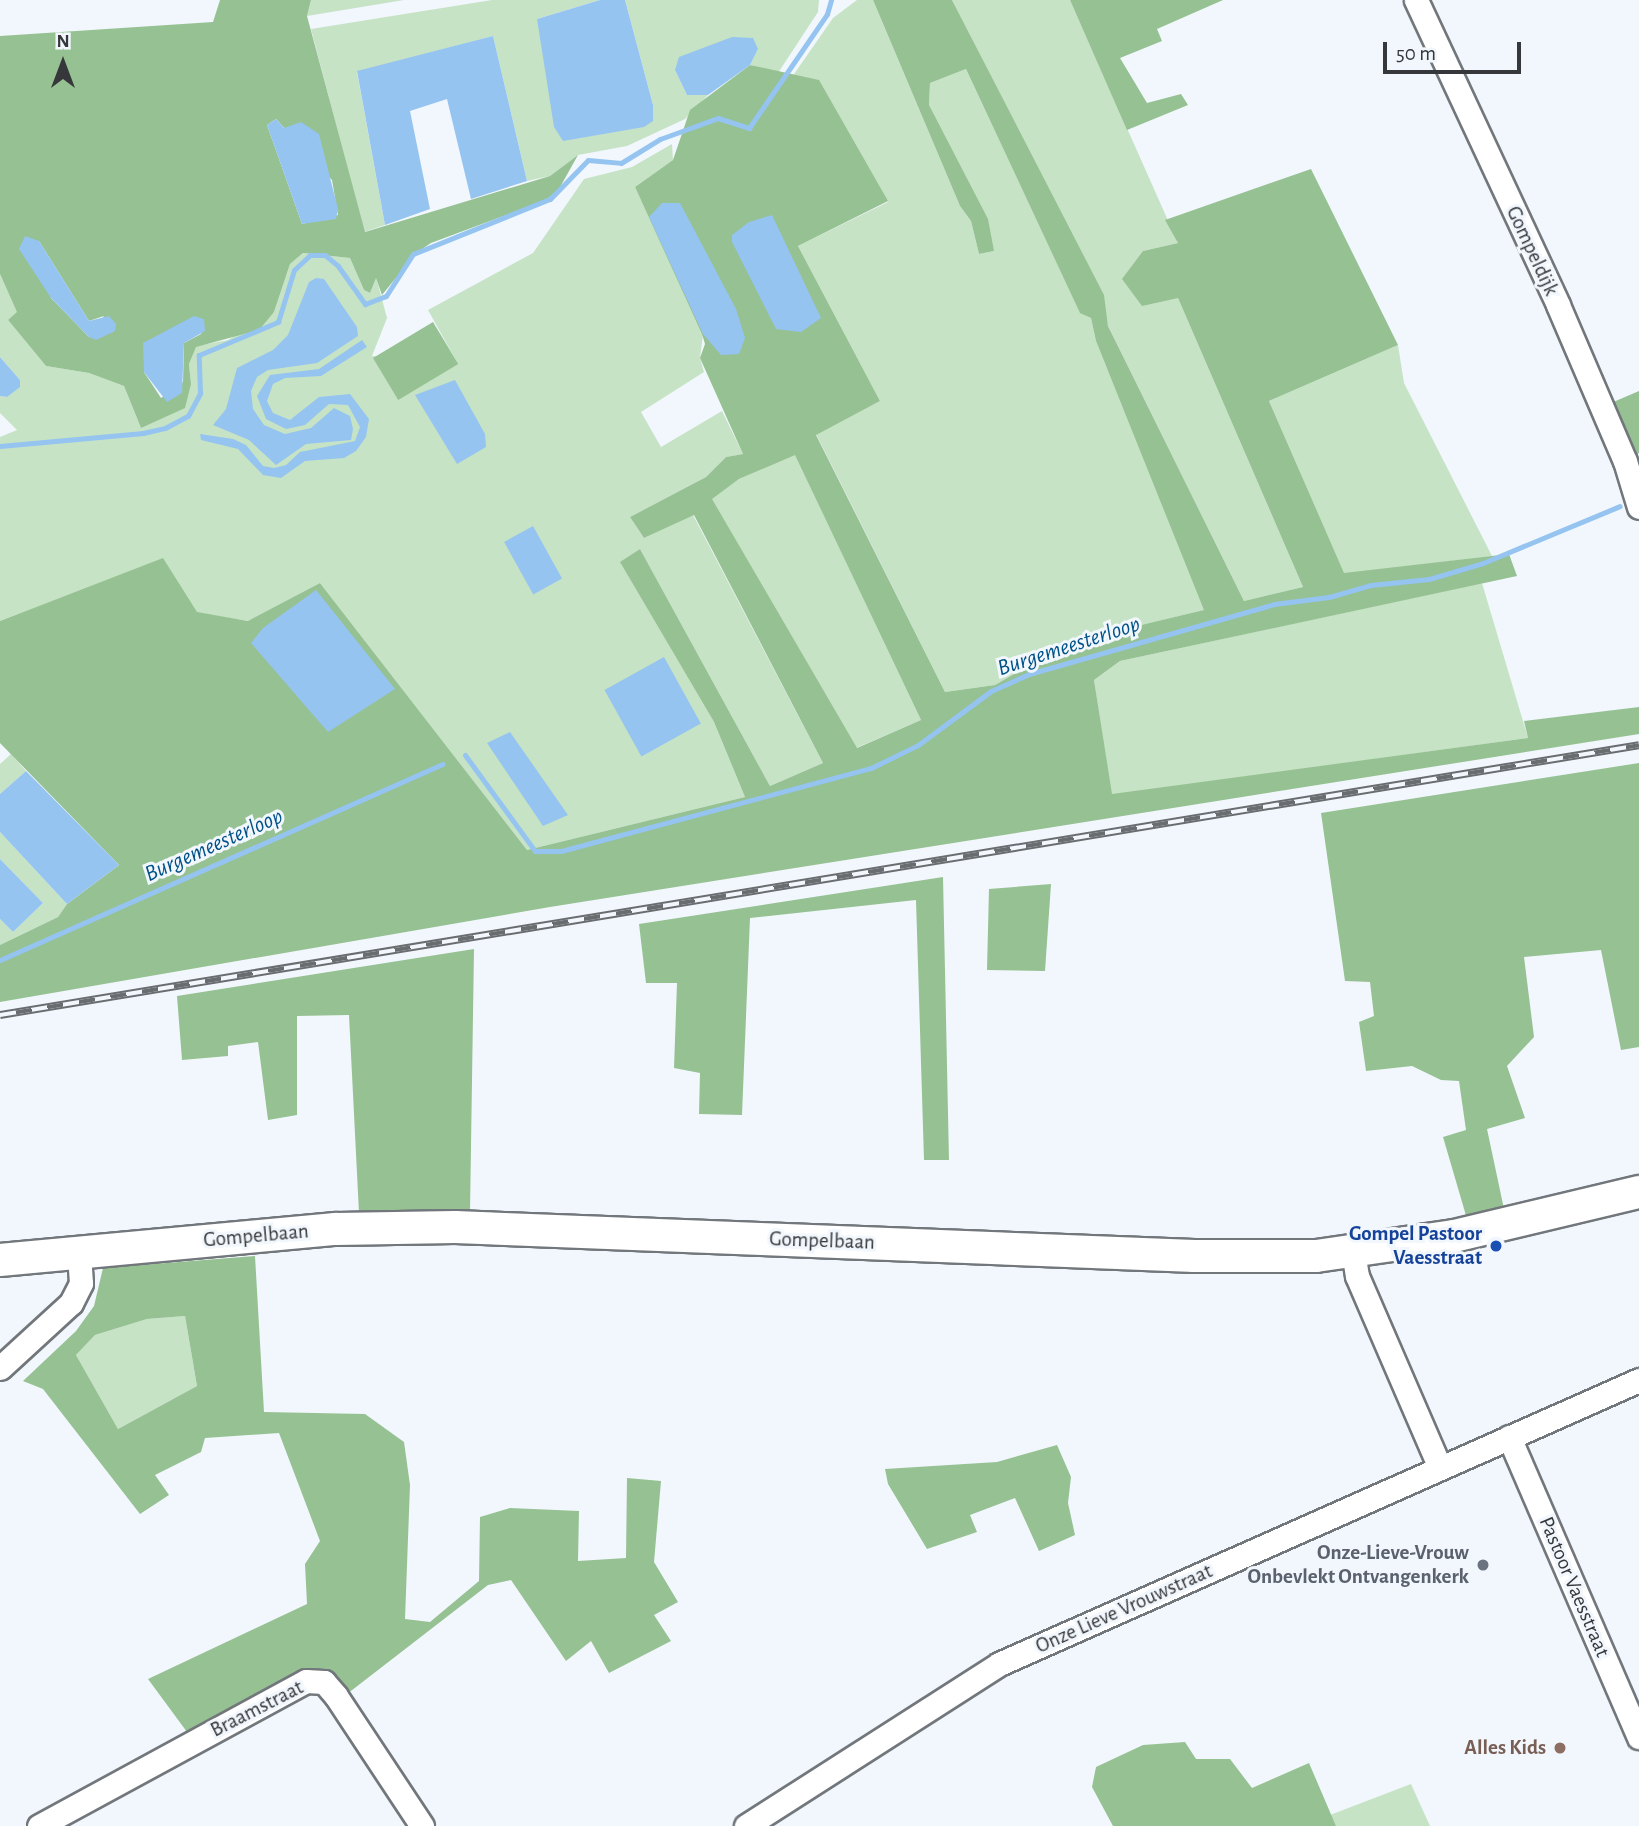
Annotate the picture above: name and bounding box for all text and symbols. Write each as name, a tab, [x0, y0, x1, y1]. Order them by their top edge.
north arrow	[28, 28, 98, 98]
scale bar	[1387, 28, 1525, 72]
text: N	[56, 32, 70, 51]
text: 50 m	[1396, 43, 1436, 64]
street label: Gompeldijk	[1500, 202, 1564, 300]
water label: Burgemeesterloop	[994, 611, 1144, 683]
water label: Burgemeesterloop	[141, 803, 287, 889]
street label: Gompelbaan	[202, 1219, 310, 1253]
place label: Gompel Pastoor Vaesstraat	[1349, 1221, 1482, 1271]
street label: Gompelbaan	[769, 1227, 875, 1255]
marker: Gompel Pastoor Vaesstraat	[1488, 1238, 1504, 1254]
street label: Pastoor Vaesstraat	[1533, 1513, 1615, 1661]
place label: Onze-Lieve-Vrouw Onbevlekt Ontvangenkerk	[1248, 1540, 1469, 1590]
marker: Onze-Lieve-Vrouw Onbevlekt Ontvangenkerk	[1475, 1557, 1491, 1573]
street label: Onze Lieve Vrouwstraat	[1032, 1559, 1216, 1659]
street label: Braamstraat	[206, 1675, 308, 1743]
place label: Alles Kids	[1464, 1735, 1546, 1761]
marker: Alles Kids	[1552, 1740, 1568, 1756]

